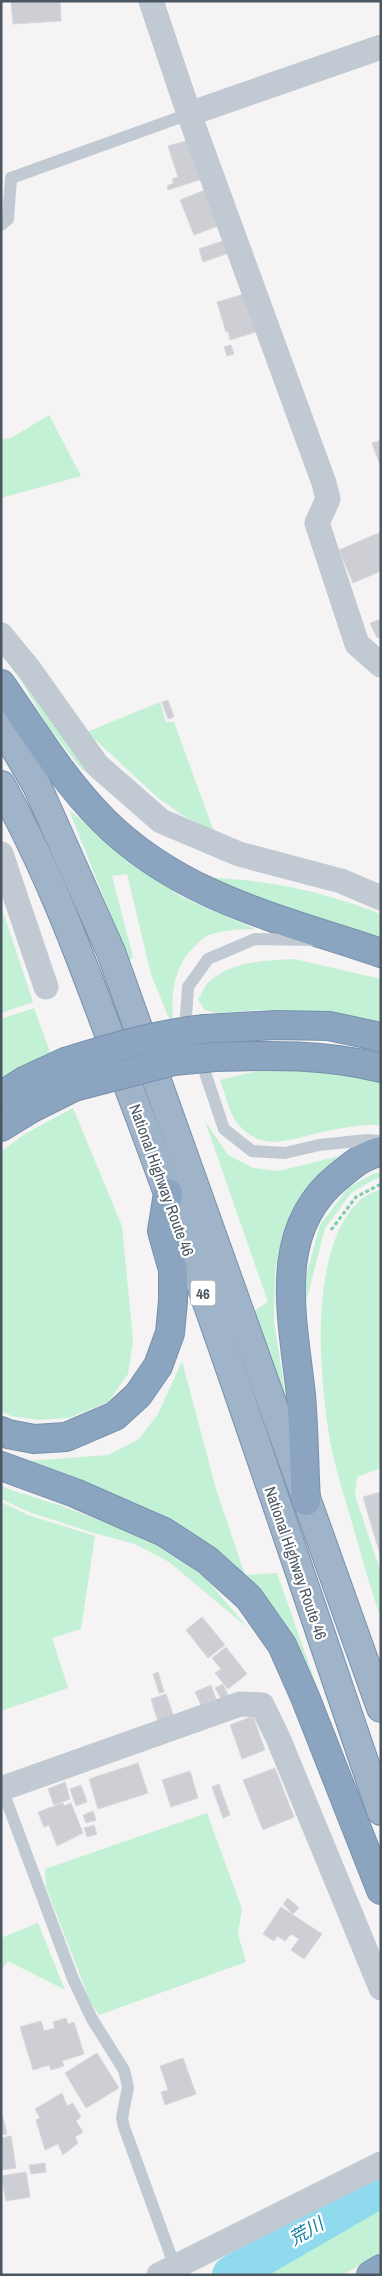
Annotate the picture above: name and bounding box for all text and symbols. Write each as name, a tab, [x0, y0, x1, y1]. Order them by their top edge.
street label: National Highway Route 46	[124, 1101, 200, 1259]
road number: 46	[190, 1280, 216, 1306]
street label: National Highway Route 46	[259, 1484, 333, 1642]
water label: 荒川	[284, 2210, 330, 2251]

